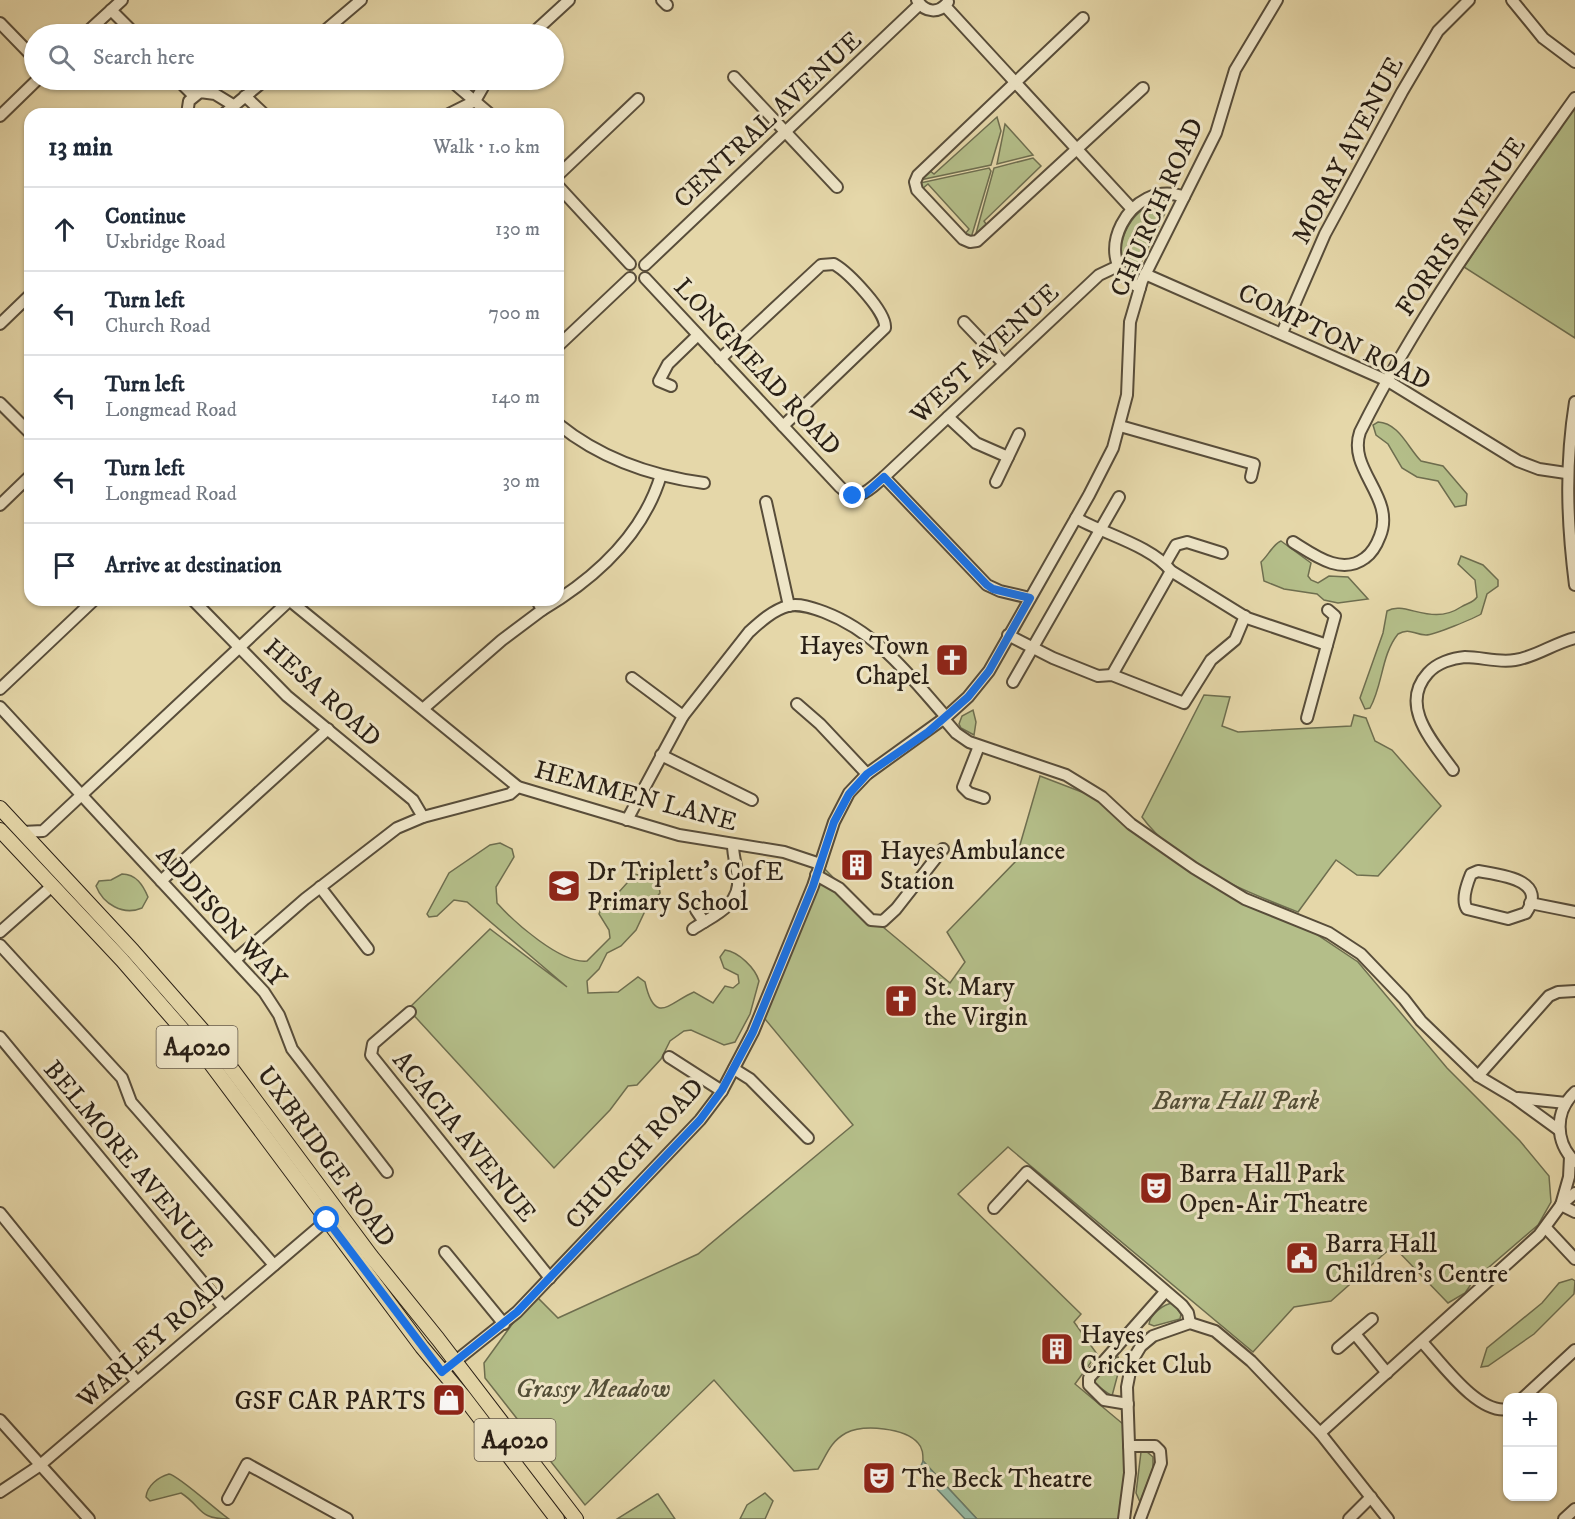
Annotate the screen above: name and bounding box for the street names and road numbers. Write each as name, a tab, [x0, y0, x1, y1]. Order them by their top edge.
street label: CENTRAL AVENUE	[667, 24, 869, 216]
street label: MORAY AVENUE	[1285, 51, 1412, 250]
street label: CHURCH ROAD	[1103, 113, 1212, 302]
street label: FORRIS AVENUE	[1389, 131, 1533, 323]
street label: LONGMEAD ROAD	[666, 271, 848, 463]
street label: COMPTON ROAD	[1232, 276, 1436, 398]
street label: WEST AVENUE	[903, 277, 1066, 432]
street label: HESA ROAD	[256, 632, 388, 755]
street label: HEMMEN LANE	[531, 754, 741, 839]
street label: ADDISON WAY	[149, 839, 294, 995]
road number: A4020	[156, 1026, 238, 1068]
street label: ACACIA AVENUE	[385, 1045, 543, 1229]
street label: BELMORE AVENUE	[36, 1054, 220, 1264]
street label: UXBRIDGE ROAD	[249, 1060, 403, 1254]
street label: CHURCH ROAD	[559, 1072, 712, 1236]
street label: WARLEY ROAD	[70, 1268, 233, 1417]
road number: A4020	[474, 1419, 556, 1461]

